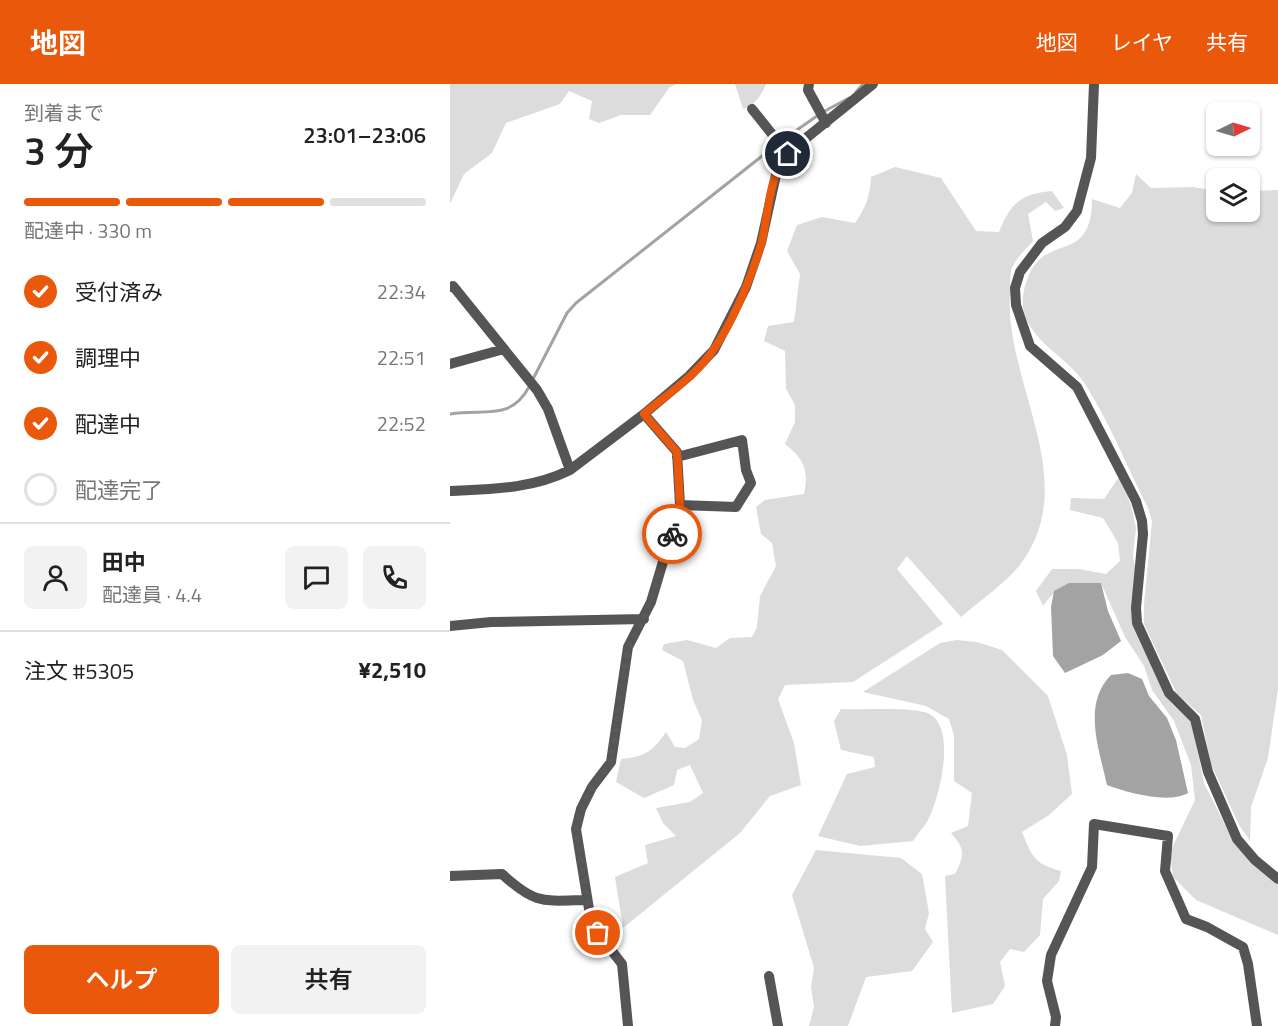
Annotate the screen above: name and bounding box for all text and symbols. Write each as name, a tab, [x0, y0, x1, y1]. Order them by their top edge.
text: 地図	[30, 21, 86, 64]
text: 地図	[1036, 26, 1078, 58]
text: レイヤ	[1111, 26, 1173, 58]
text: 共有	[1206, 26, 1248, 58]
text: 到着まで	[24, 97, 104, 128]
north arrow	[1206, 102, 1260, 156]
map controls	[1206, 102, 1260, 222]
text: 23:01–23:06	[303, 118, 426, 152]
text: 3 分	[24, 121, 93, 180]
pin	[762, 128, 813, 179]
icon: home	[771, 137, 804, 170]
button: layers	[1206, 168, 1260, 222]
text: 配達中 · 330 m	[24, 215, 152, 246]
icon: check	[24, 275, 57, 308]
text: 受付済み	[75, 275, 163, 309]
text: 22:34	[377, 276, 426, 307]
icon: check	[24, 341, 57, 374]
text: 調理中	[75, 341, 141, 375]
text: 22:51	[377, 342, 426, 373]
icon: check	[24, 407, 57, 440]
text: 配達中	[75, 407, 141, 441]
text: 22:52	[377, 408, 426, 439]
text: 配達完了	[75, 473, 163, 507]
courier	[642, 504, 702, 564]
icon: bike	[656, 518, 689, 551]
text: 田中	[102, 545, 146, 579]
button: person	[24, 546, 87, 609]
button: chat	[285, 546, 348, 609]
button: phone	[363, 546, 426, 609]
text: 配達員 · 4.4	[102, 579, 202, 610]
text: ¥2,510	[359, 653, 426, 687]
text: 注文 #5305	[24, 654, 134, 688]
pin	[572, 907, 623, 958]
icon: bag	[581, 916, 614, 949]
button: ヘルプ	[24, 945, 219, 1014]
button: 共有	[231, 945, 426, 1014]

